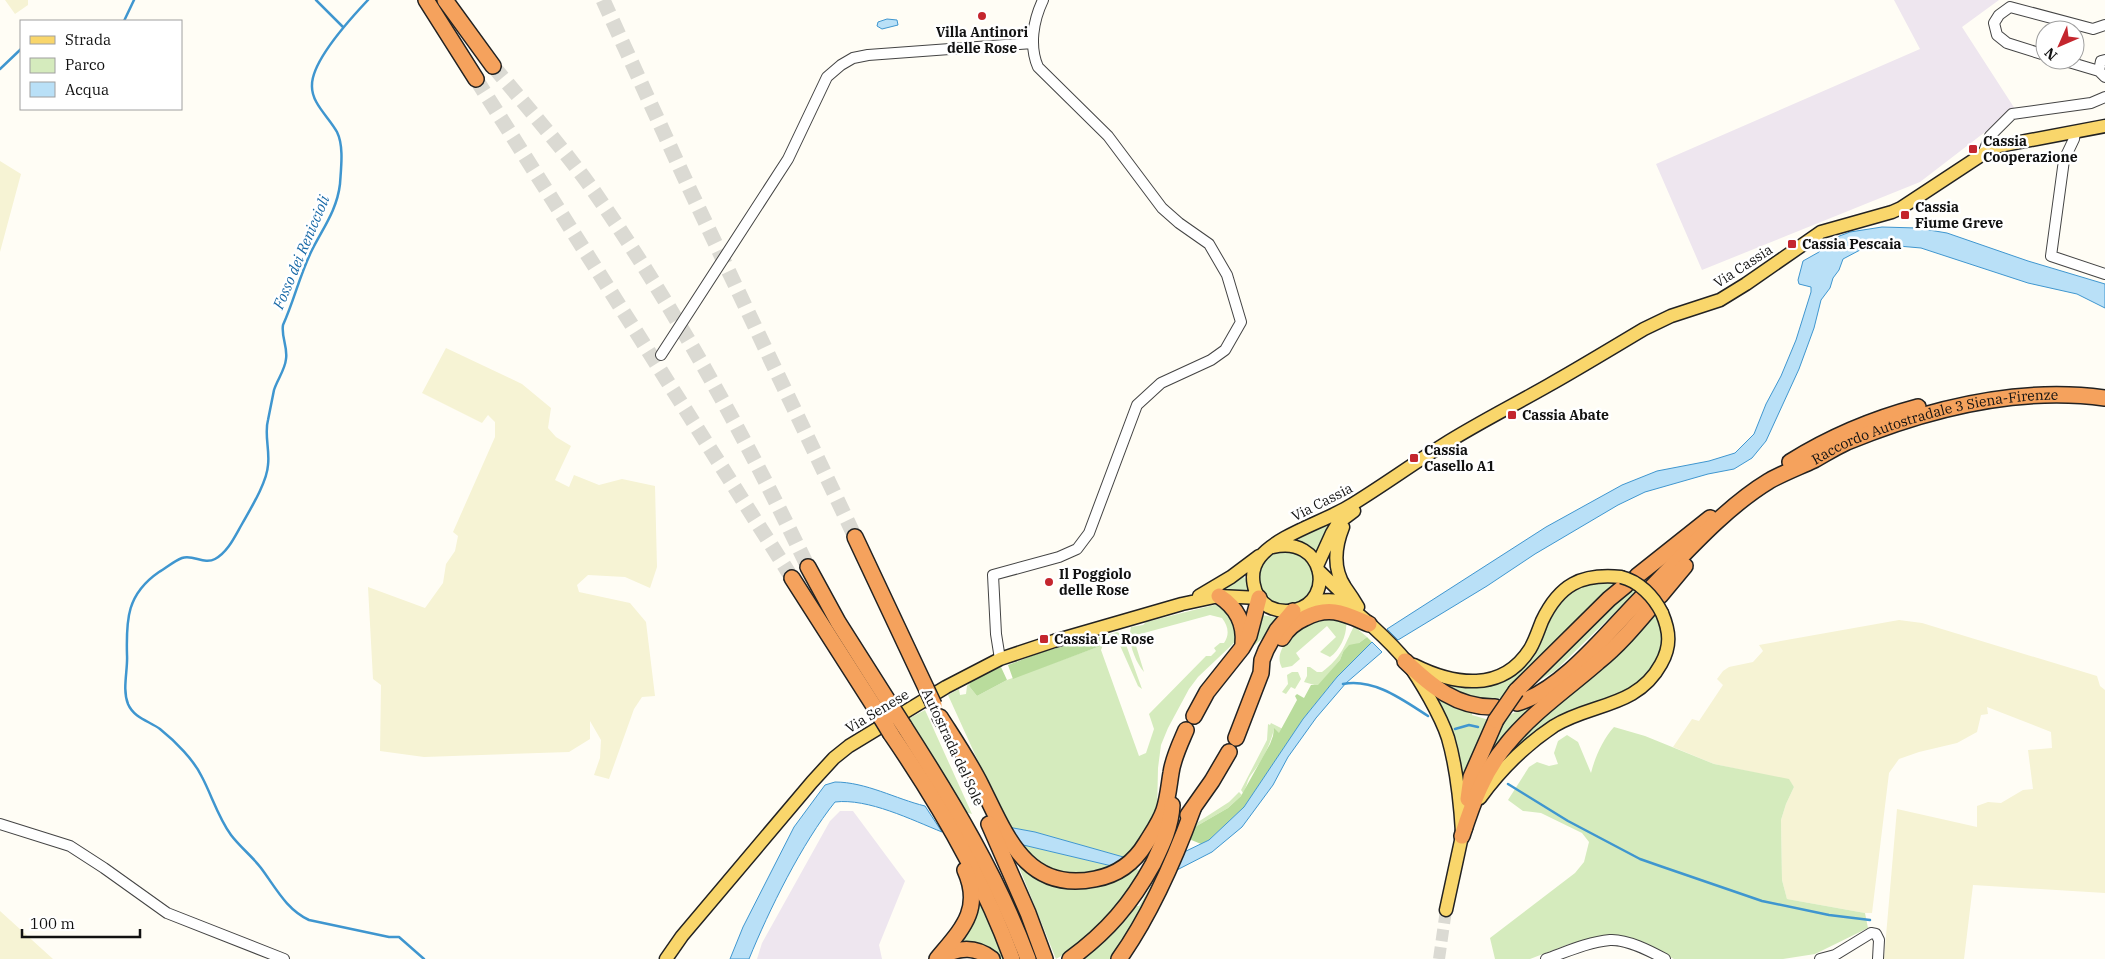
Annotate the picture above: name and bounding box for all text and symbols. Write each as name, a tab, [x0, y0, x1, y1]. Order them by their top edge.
marker: Villa Antinori delle Rose	[976, 10, 988, 22]
legend	[20, 20, 182, 110]
north arrow	[2035, 20, 2085, 70]
place label: Villa Antinori delle Rose	[936, 23, 1029, 57]
text: Strada	[65, 30, 111, 49]
text: N	[2041, 44, 2061, 64]
text: Parco	[65, 55, 105, 74]
text: Acqua	[65, 80, 109, 99]
place label: Cassia Cooperazione	[1983, 132, 2078, 166]
marker: Cassia Cooperazione	[1967, 143, 1979, 155]
water label: Fosso dei Reniccioli	[268, 192, 334, 313]
place label: Cassia Fiume Greve	[1915, 198, 2003, 232]
marker: Cassia Fiume Greve	[1899, 209, 1911, 221]
place label: Cassia Pescaia	[1802, 235, 1902, 253]
marker: Cassia Pescaia	[1786, 238, 1798, 250]
street label: Via Cassia	[1710, 240, 1776, 292]
street label: Raccordo Autostradale 3 Siena-Firenze	[1808, 386, 2058, 468]
place label: Cassia Abate	[1522, 406, 1609, 424]
marker: Cassia Abate	[1506, 409, 1518, 421]
place label: Cassia Casello A1	[1424, 441, 1495, 475]
marker: Cassia Casello A1	[1408, 452, 1420, 464]
street label: Via Cassia	[1288, 479, 1356, 525]
place label: Il Poggiolo delle Rose	[1059, 565, 1131, 599]
marker: Il Poggiolo delle Rose	[1043, 576, 1055, 588]
place label: Cassia Le Rose	[1054, 630, 1154, 648]
marker: Cassia Le Rose	[1038, 633, 1050, 645]
street label: Via Senese	[842, 685, 912, 737]
street label: Autostrada del Sole	[918, 686, 988, 808]
scale bar	[22, 906, 140, 938]
text: 100 m	[30, 914, 75, 933]

